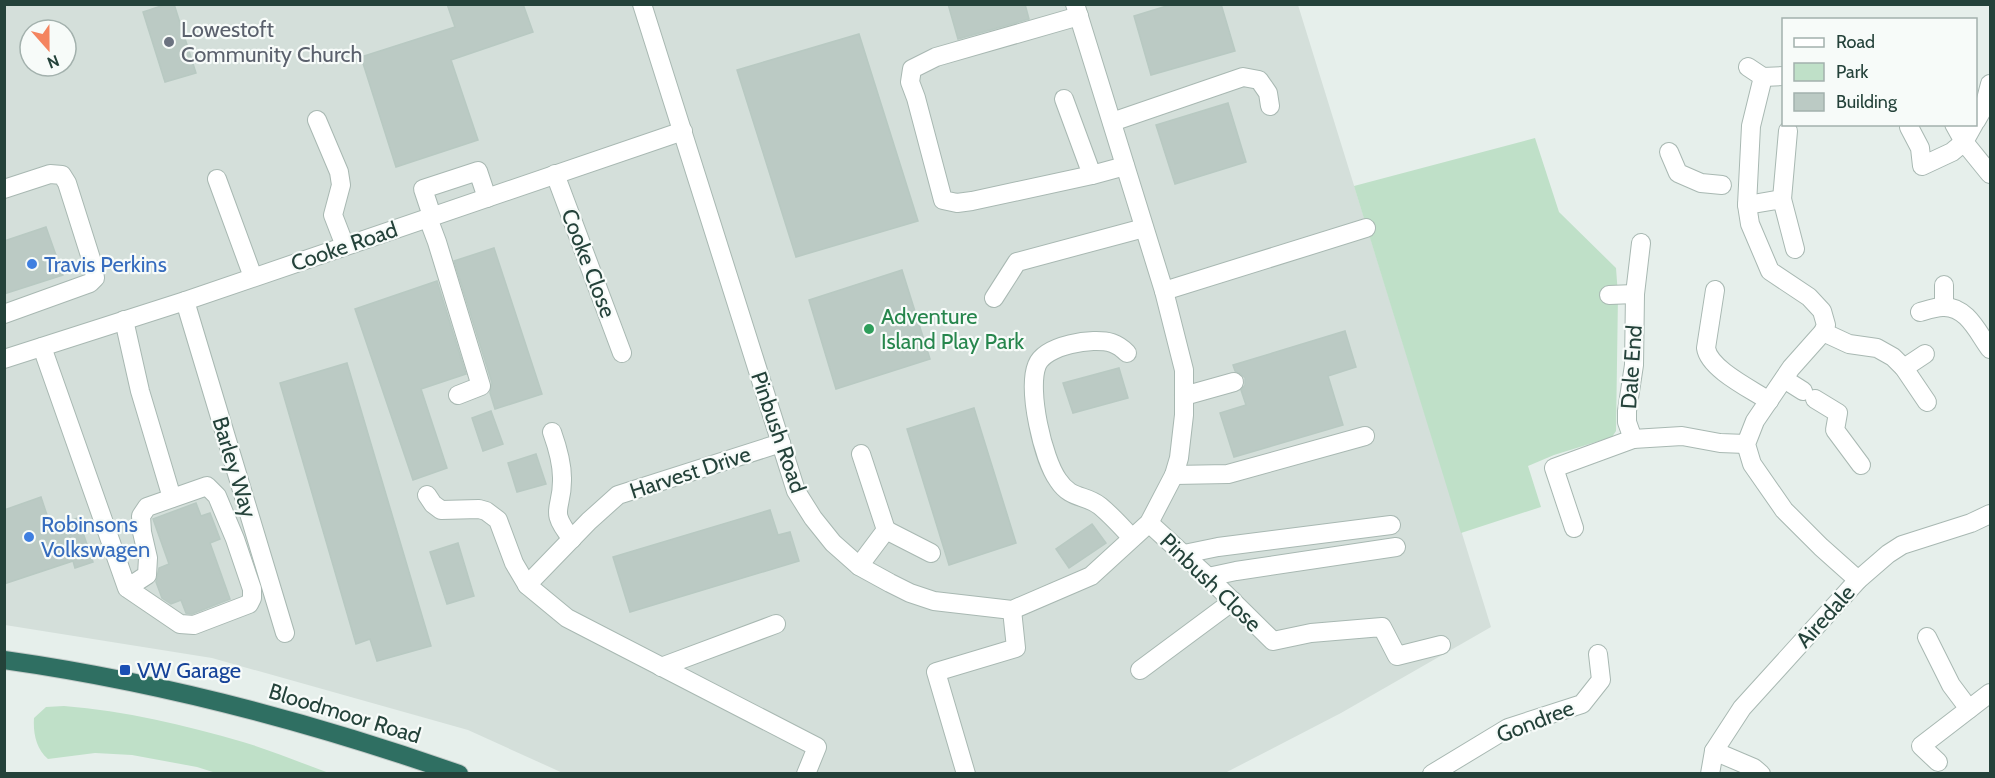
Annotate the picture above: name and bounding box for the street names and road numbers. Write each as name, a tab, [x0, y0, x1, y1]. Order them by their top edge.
street label: Cooke Close	[555, 205, 622, 321]
street label: Cooke Road	[287, 216, 401, 277]
street label: Dale End	[1615, 324, 1648, 410]
street label: Pinbush Road	[745, 368, 812, 497]
street label: Barley Way	[206, 413, 263, 521]
street label: Harvest Drive	[626, 440, 754, 505]
street label: Pinbush Close	[1154, 527, 1267, 637]
street label: Airedale	[1790, 579, 1861, 653]
street label: Bloodmoor Road	[266, 678, 424, 749]
street label: Gondree	[1493, 694, 1578, 748]

